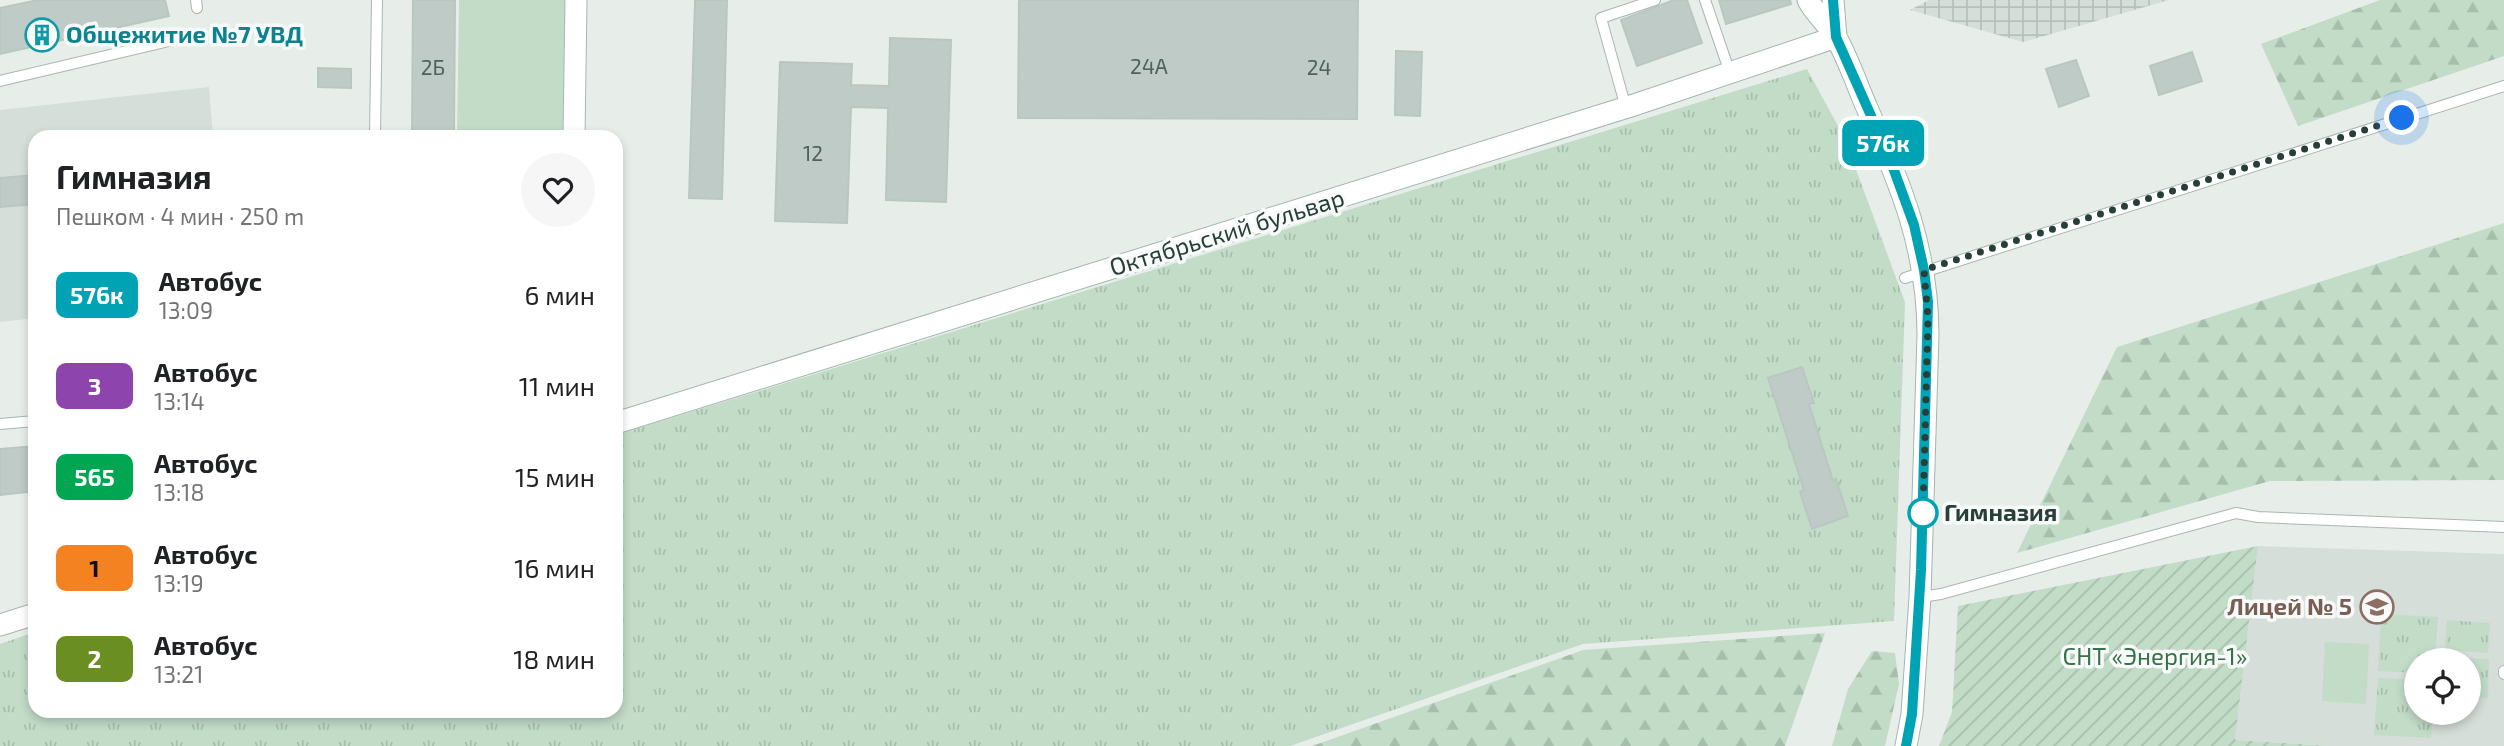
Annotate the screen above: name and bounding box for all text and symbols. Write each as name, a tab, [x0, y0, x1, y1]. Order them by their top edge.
building icon: Общежитие №7 УВД	[23, 16, 61, 54]
place label: Общежитие №7 УВД	[66, 19, 303, 48]
house number: 24А	[1130, 53, 1168, 78]
house number: 2Б	[421, 54, 445, 79]
house number: 24	[1307, 54, 1331, 79]
your location	[2384, 100, 2419, 135]
line badge: 576к	[1834, 120, 1932, 166]
text: 576к	[1856, 128, 1910, 157]
house number: 12	[803, 140, 823, 165]
button: heart	[521, 153, 595, 227]
text: Гимназия	[56, 156, 212, 196]
street label: Октябрьский бульвар	[1106, 182, 1348, 282]
text: Пешком · 4 мин · 250 m	[56, 202, 304, 230]
text: Автобус	[159, 265, 262, 296]
text: 6 мин	[524, 279, 595, 310]
text: 576к	[70, 280, 124, 309]
text: 13:09	[159, 296, 213, 324]
text: Автобус	[154, 356, 257, 387]
text: 11 мин	[519, 370, 595, 401]
text: 3	[88, 371, 101, 400]
text: 13:14	[154, 387, 205, 415]
text: Автобус	[154, 447, 257, 478]
text: 15 мин	[515, 461, 595, 492]
text: 565	[74, 462, 115, 491]
text: 13:18	[154, 478, 205, 506]
place label: Гимназия	[1944, 497, 2057, 526]
marker: Гимназия	[1908, 498, 1938, 528]
text: Автобус	[154, 538, 257, 569]
text: 16 мин	[514, 552, 595, 583]
text: 1	[89, 553, 100, 582]
text: 13:19	[154, 569, 204, 597]
school or university icon: Лицей № 5	[2358, 588, 2396, 626]
place label: Лицей № 5	[2228, 591, 2352, 620]
text: Автобус	[154, 629, 257, 660]
park label: СНТ «Энергия-1»	[2063, 641, 2247, 670]
text: 18 мин	[513, 643, 595, 674]
text: 2	[88, 644, 101, 673]
map controls	[2404, 648, 2481, 725]
button: locate	[2404, 648, 2481, 725]
text: 13:21	[154, 660, 203, 688]

